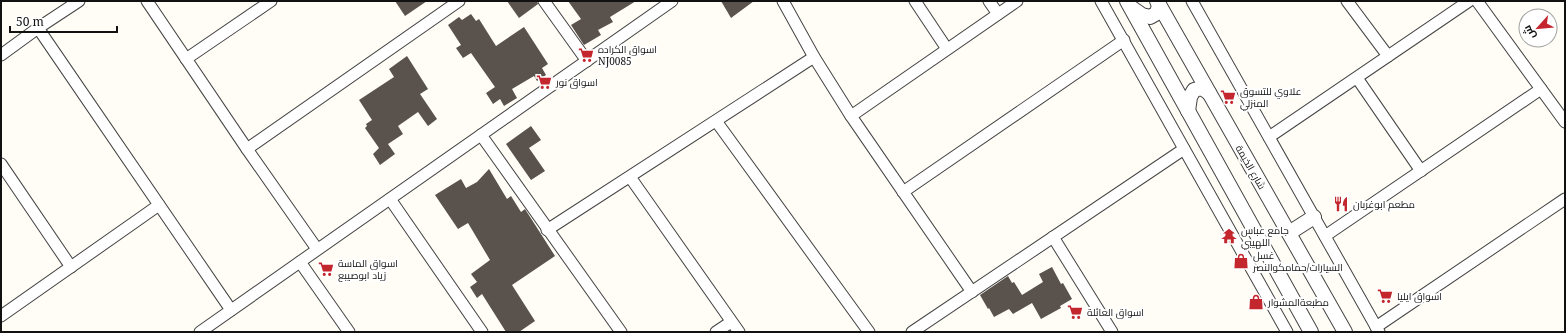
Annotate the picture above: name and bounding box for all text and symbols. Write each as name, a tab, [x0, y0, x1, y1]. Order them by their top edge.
scale bar	[10, 8, 117, 34]
north arrow	[1518, 8, 1558, 48]
text: 50 m	[16, 13, 44, 30]
text: ش	[1519, 23, 1539, 42]
place label: اسواق الكراده NJ0085	[598, 42, 657, 68]
supermarket icon: اسواق الكراده NJ0085	[577, 46, 595, 64]
supermarket icon: اسواق نور	[535, 73, 553, 91]
place label: اسواق نور	[555, 75, 598, 89]
place label: علاوي للتسوق المنزلي	[1240, 84, 1301, 111]
supermarket icon: علاوي للتسوق المنزلي	[1219, 88, 1237, 106]
street label: شارع الخيمة	[1233, 142, 1269, 192]
restaurant icon: مطعم ابوغربان	[1332, 195, 1350, 213]
place label: مطعم ابوغربان	[1353, 197, 1415, 212]
place label: جامع عباس اللهيبي	[1241, 223, 1289, 250]
temple icon: جامع عباس اللهيبي	[1220, 227, 1238, 245]
place label: غسل السيارات/حمامكوالنصر	[1252, 248, 1343, 274]
shop icon: غسل السيارات/حمامكوالنصر	[1232, 252, 1250, 270]
place label: اسواق الماسة زياد ابوصيبع	[338, 256, 398, 282]
supermarket icon: اسواق الماسة زياد ابوصيبع	[317, 260, 335, 278]
supermarket icon: اسواق ايليا	[1376, 287, 1394, 305]
place label: اسواق ايليا	[1397, 289, 1442, 303]
shop icon: مطبعةالمشوار	[1247, 293, 1265, 311]
place label: مطبعةالمشوار	[1267, 295, 1329, 309]
supermarket icon: اسواق العائلة	[1066, 303, 1084, 321]
place label: اسواق العائلة	[1087, 305, 1144, 319]

